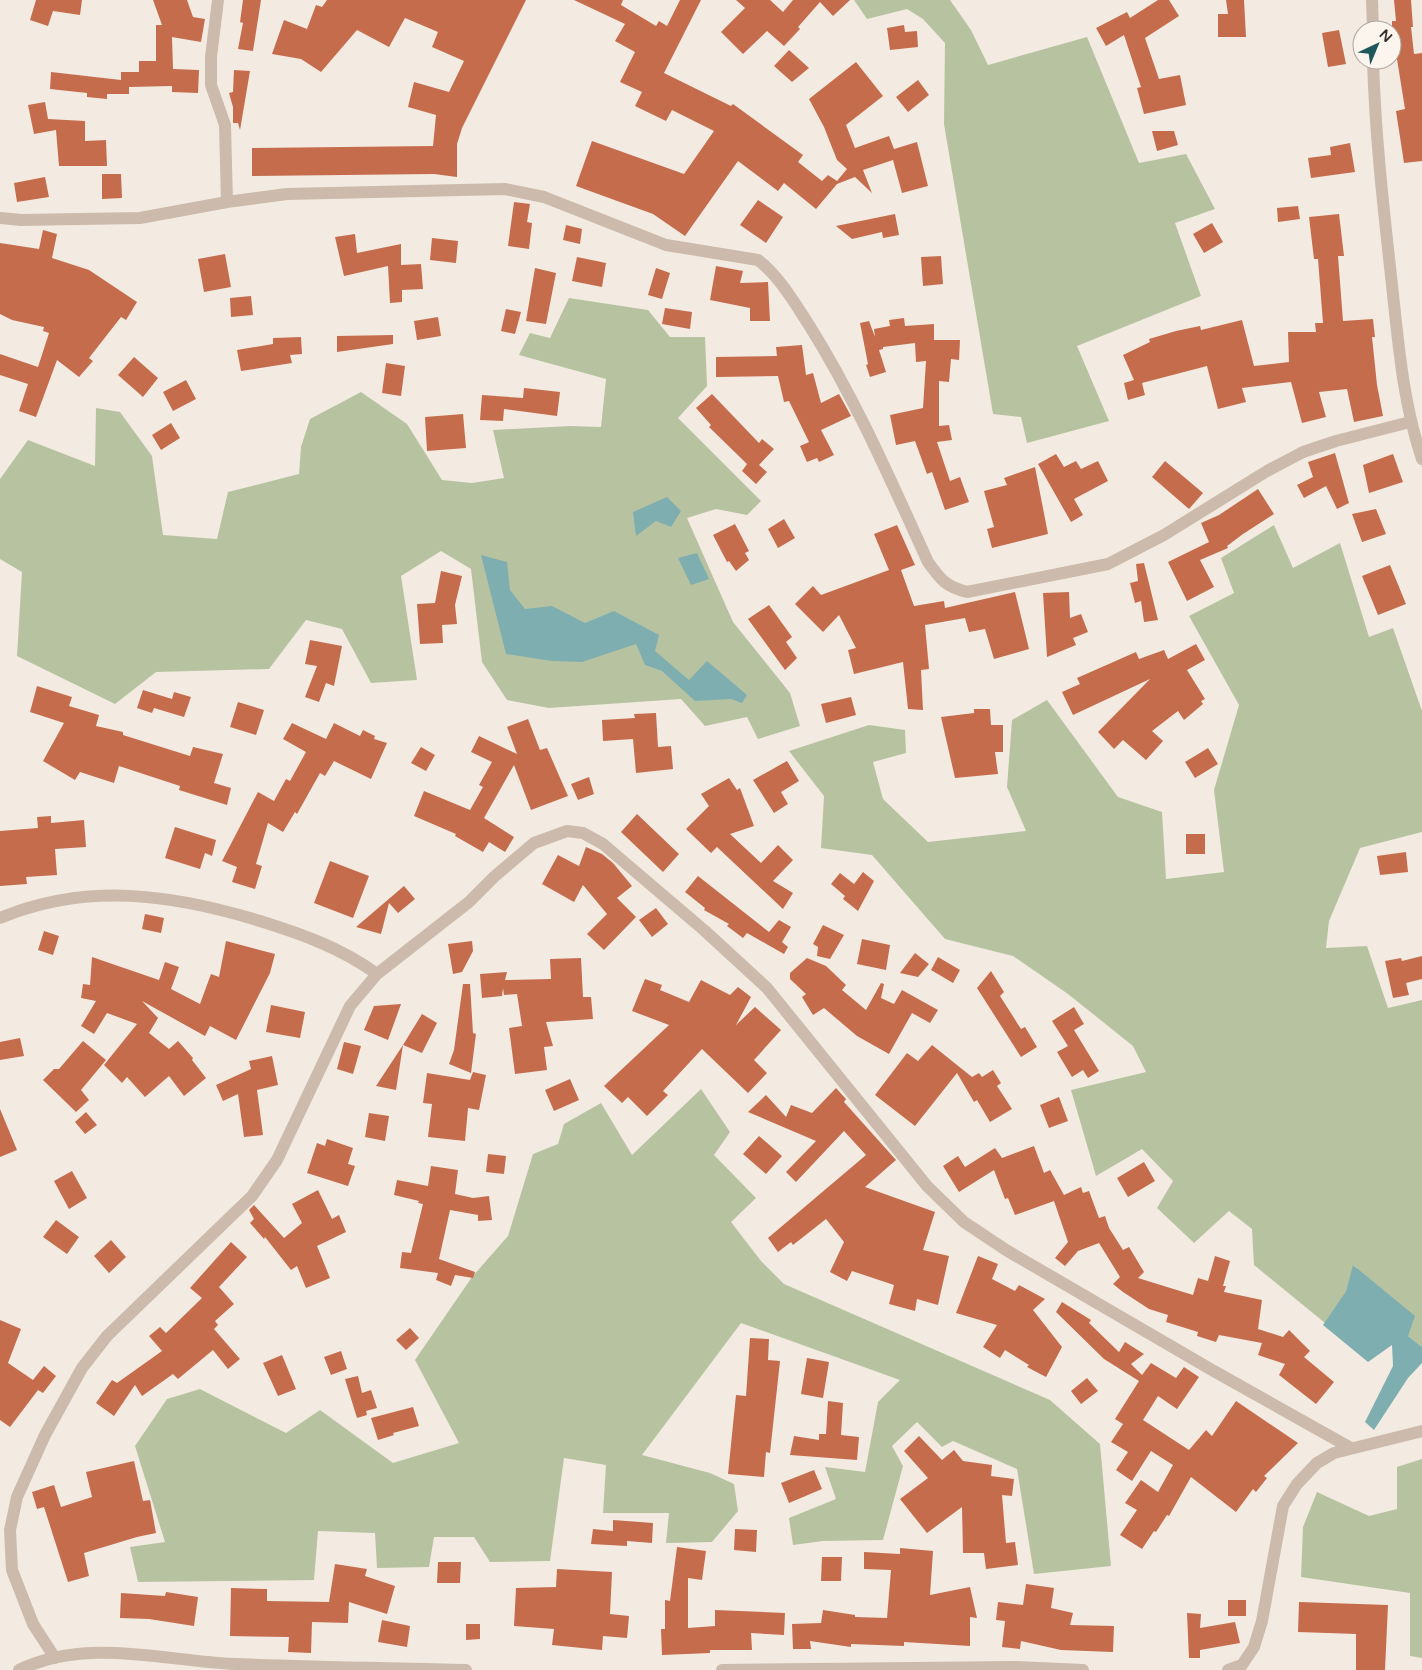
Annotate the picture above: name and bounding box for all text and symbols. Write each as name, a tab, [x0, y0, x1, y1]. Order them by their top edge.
north arrow	[1352, 20, 1402, 70]
text: N	[1376, 26, 1396, 46]

